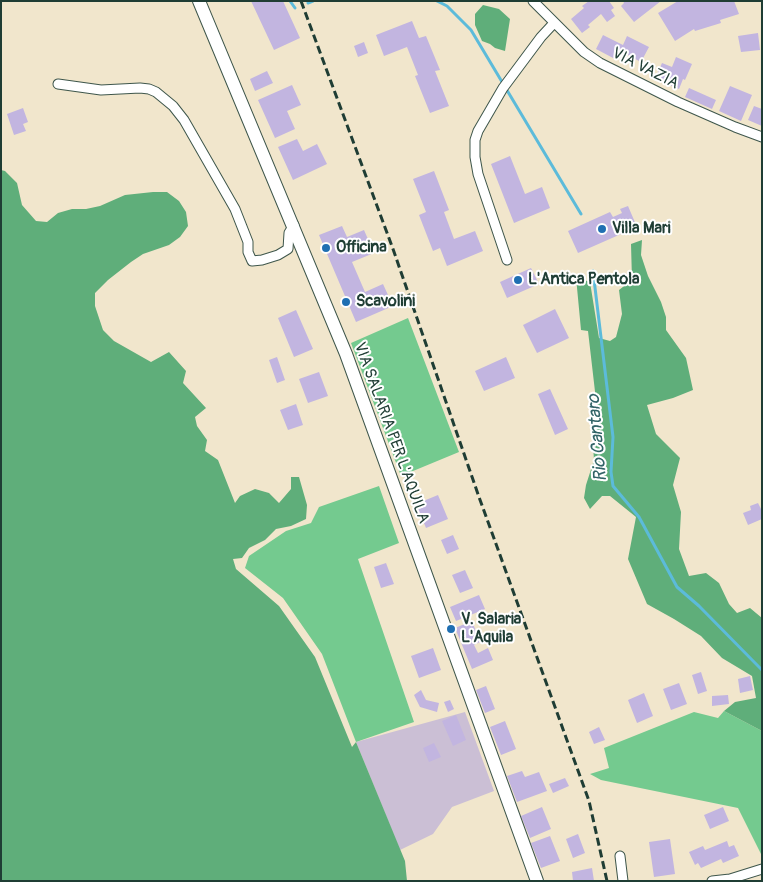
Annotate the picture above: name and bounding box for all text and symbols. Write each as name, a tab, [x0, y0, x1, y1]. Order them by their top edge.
street label: VIA VAZIA	[608, 44, 682, 94]
place label: Villa Mari	[612, 219, 670, 239]
marker: Villa Mari	[596, 223, 608, 235]
place label: Officina	[336, 238, 387, 258]
marker: Officina	[320, 242, 332, 254]
place label: L'Antica Pentola	[528, 270, 639, 290]
marker: L'Antica Pentola	[512, 274, 524, 286]
place label: Scavolini	[356, 292, 415, 312]
marker: Scavolini	[340, 296, 352, 308]
street label: VIA SALARIA PER L'AQUILA	[349, 340, 433, 526]
water label: Rio Cantaro	[583, 393, 613, 483]
place label: V. Salaria L'Aquila	[461, 610, 521, 648]
marker: V. Salaria L'Aquila	[445, 623, 457, 635]

